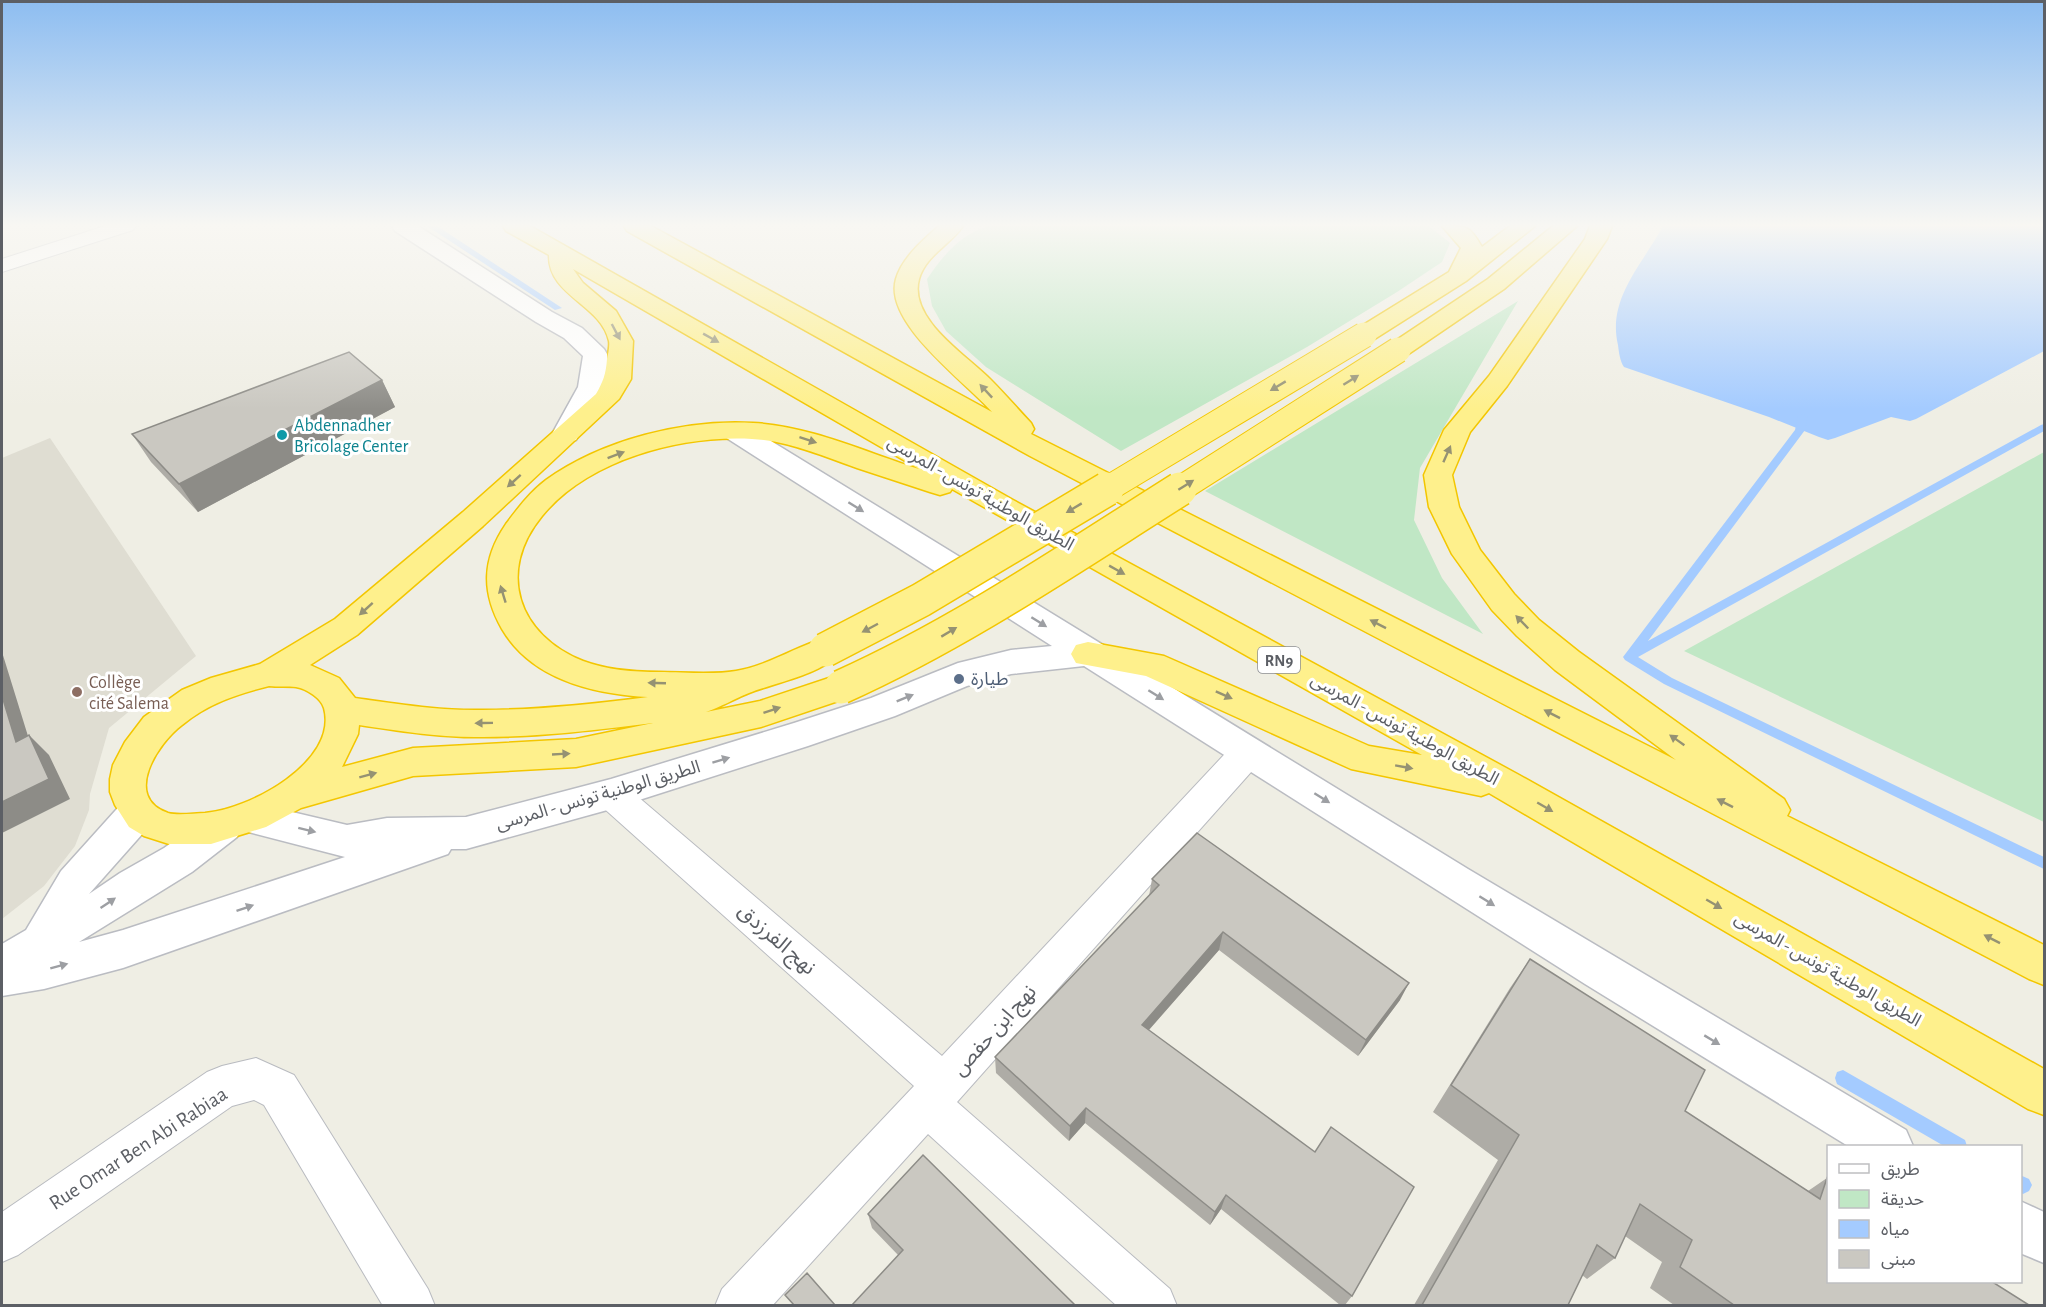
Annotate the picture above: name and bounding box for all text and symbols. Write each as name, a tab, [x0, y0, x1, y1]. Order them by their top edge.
one-way arrow	[611, 324, 621, 341]
one-way arrow	[702, 333, 719, 343]
one-way arrow	[1342, 374, 1358, 386]
one-way arrow	[1270, 381, 1286, 392]
one-way arrow	[980, 384, 993, 399]
place label: Abdennadher Bricolage Center	[294, 417, 409, 456]
marker: Abdennadher Bricolage Center	[275, 428, 289, 442]
street label: الطريق الوطنية تونس - المرسى	[884, 433, 1077, 555]
one-way arrow	[799, 436, 817, 445]
one-way arrow	[1442, 446, 1451, 463]
one-way arrow	[608, 450, 626, 460]
one-way arrow	[506, 474, 521, 488]
one-way arrow	[1178, 479, 1194, 490]
one-way arrow	[848, 501, 864, 512]
one-way arrow	[1066, 502, 1082, 513]
one-way arrow	[1109, 565, 1126, 575]
one-way arrow	[498, 584, 507, 602]
one-way arrow	[359, 602, 374, 615]
one-way arrow	[1516, 615, 1529, 630]
one-way arrow	[1030, 617, 1047, 628]
one-way arrow	[1370, 619, 1387, 629]
one-way arrow	[861, 623, 878, 633]
one-way arrow	[941, 628, 958, 638]
road number: RN9	[1258, 647, 1300, 673]
place label: طيارة	[971, 671, 1008, 690]
street label: الطريق الوطنية تونس - المرسى	[1307, 671, 1502, 790]
marker: طيارة	[952, 672, 966, 686]
place label: Collège cité Salema	[89, 674, 169, 713]
one-way arrow	[648, 679, 667, 688]
marker: Collège cité Salema	[70, 685, 84, 699]
one-way arrow	[1148, 690, 1164, 701]
one-way arrow	[1215, 691, 1232, 700]
one-way arrow	[897, 692, 915, 702]
one-way arrow	[763, 705, 781, 714]
one-way arrow	[1543, 709, 1560, 718]
one-way arrow	[475, 718, 494, 728]
one-way arrow	[1669, 735, 1685, 746]
one-way arrow	[551, 749, 570, 758]
one-way arrow	[712, 755, 730, 764]
street label: الطريق الوطنية تونس - المرسى	[494, 758, 703, 835]
one-way arrow	[1395, 763, 1414, 772]
one-way arrow	[359, 770, 377, 779]
one-way arrow	[1314, 792, 1330, 803]
one-way arrow	[1716, 798, 1733, 808]
one-way arrow	[1537, 802, 1554, 812]
one-way arrow	[298, 826, 316, 836]
one-way arrow	[1479, 895, 1495, 907]
one-way arrow	[100, 898, 116, 909]
one-way arrow	[1706, 899, 1723, 909]
street label: نهج الفرزدق	[731, 900, 820, 982]
one-way arrow	[236, 902, 254, 912]
street label: الطريق الوطنية تونس - المرسى	[1731, 909, 1924, 1031]
one-way arrow	[1984, 935, 2001, 944]
one-way arrow	[50, 960, 68, 970]
street label: نهج ابن حفص	[948, 981, 1043, 1082]
one-way arrow	[1704, 1035, 1721, 1045]
street label: Rue Omar Ben Abi Rabiaa	[45, 1083, 231, 1214]
legend	[1827, 1145, 2022, 1283]
text: طريق	[1881, 1161, 1920, 1180]
text: حديقة	[1881, 1191, 1924, 1209]
text: مياه	[1881, 1221, 1910, 1239]
text: مبنى	[1881, 1251, 1916, 1270]

